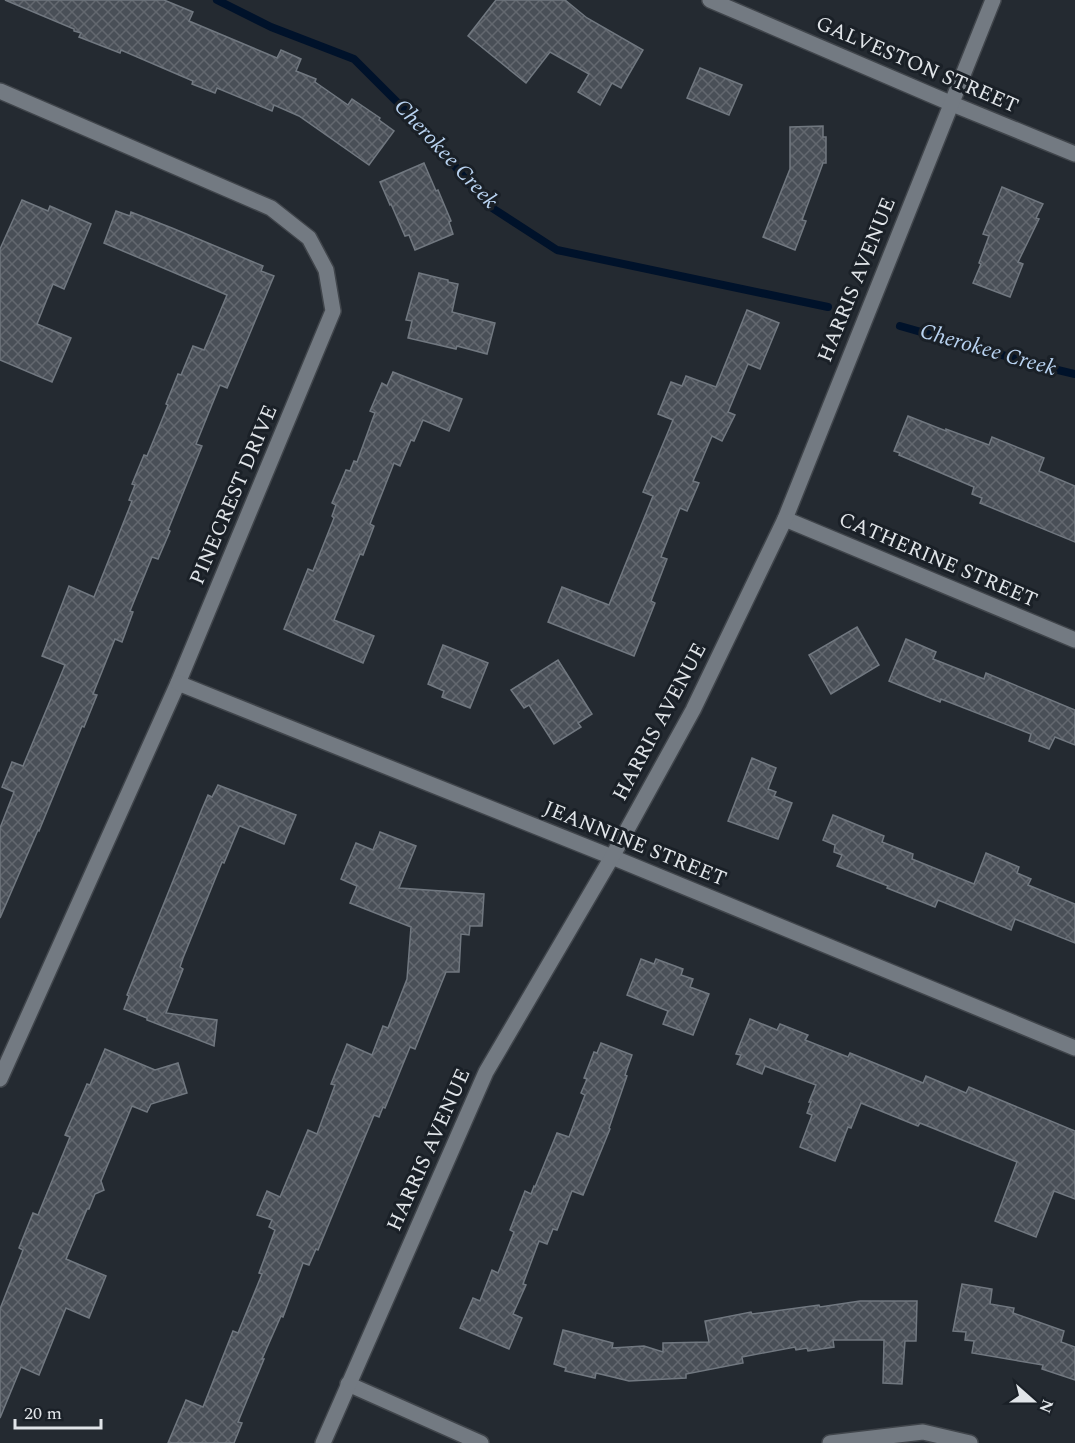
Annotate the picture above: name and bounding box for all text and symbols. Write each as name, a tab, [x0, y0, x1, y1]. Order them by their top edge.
street label: GALVESTON STREET	[811, 8, 1023, 122]
water label: Cherokee Creek	[386, 91, 506, 217]
street label: HARRIS AVENUE	[809, 193, 905, 367]
water label: Cherokee Creek	[916, 315, 1060, 385]
street label: PINECREST DRIVE	[182, 400, 286, 590]
street label: CATHERINE STREET	[834, 504, 1042, 616]
street label: HARRIS AVENUE	[605, 637, 715, 807]
street label: JEANNINE STREET	[539, 793, 731, 895]
street label: HARRIS AVENUE	[379, 1063, 479, 1237]
north arrow	[1003, 1371, 1063, 1431]
scale bar	[15, 1392, 100, 1430]
text: N	[1033, 1396, 1060, 1416]
text: 20 m	[24, 1400, 62, 1427]

